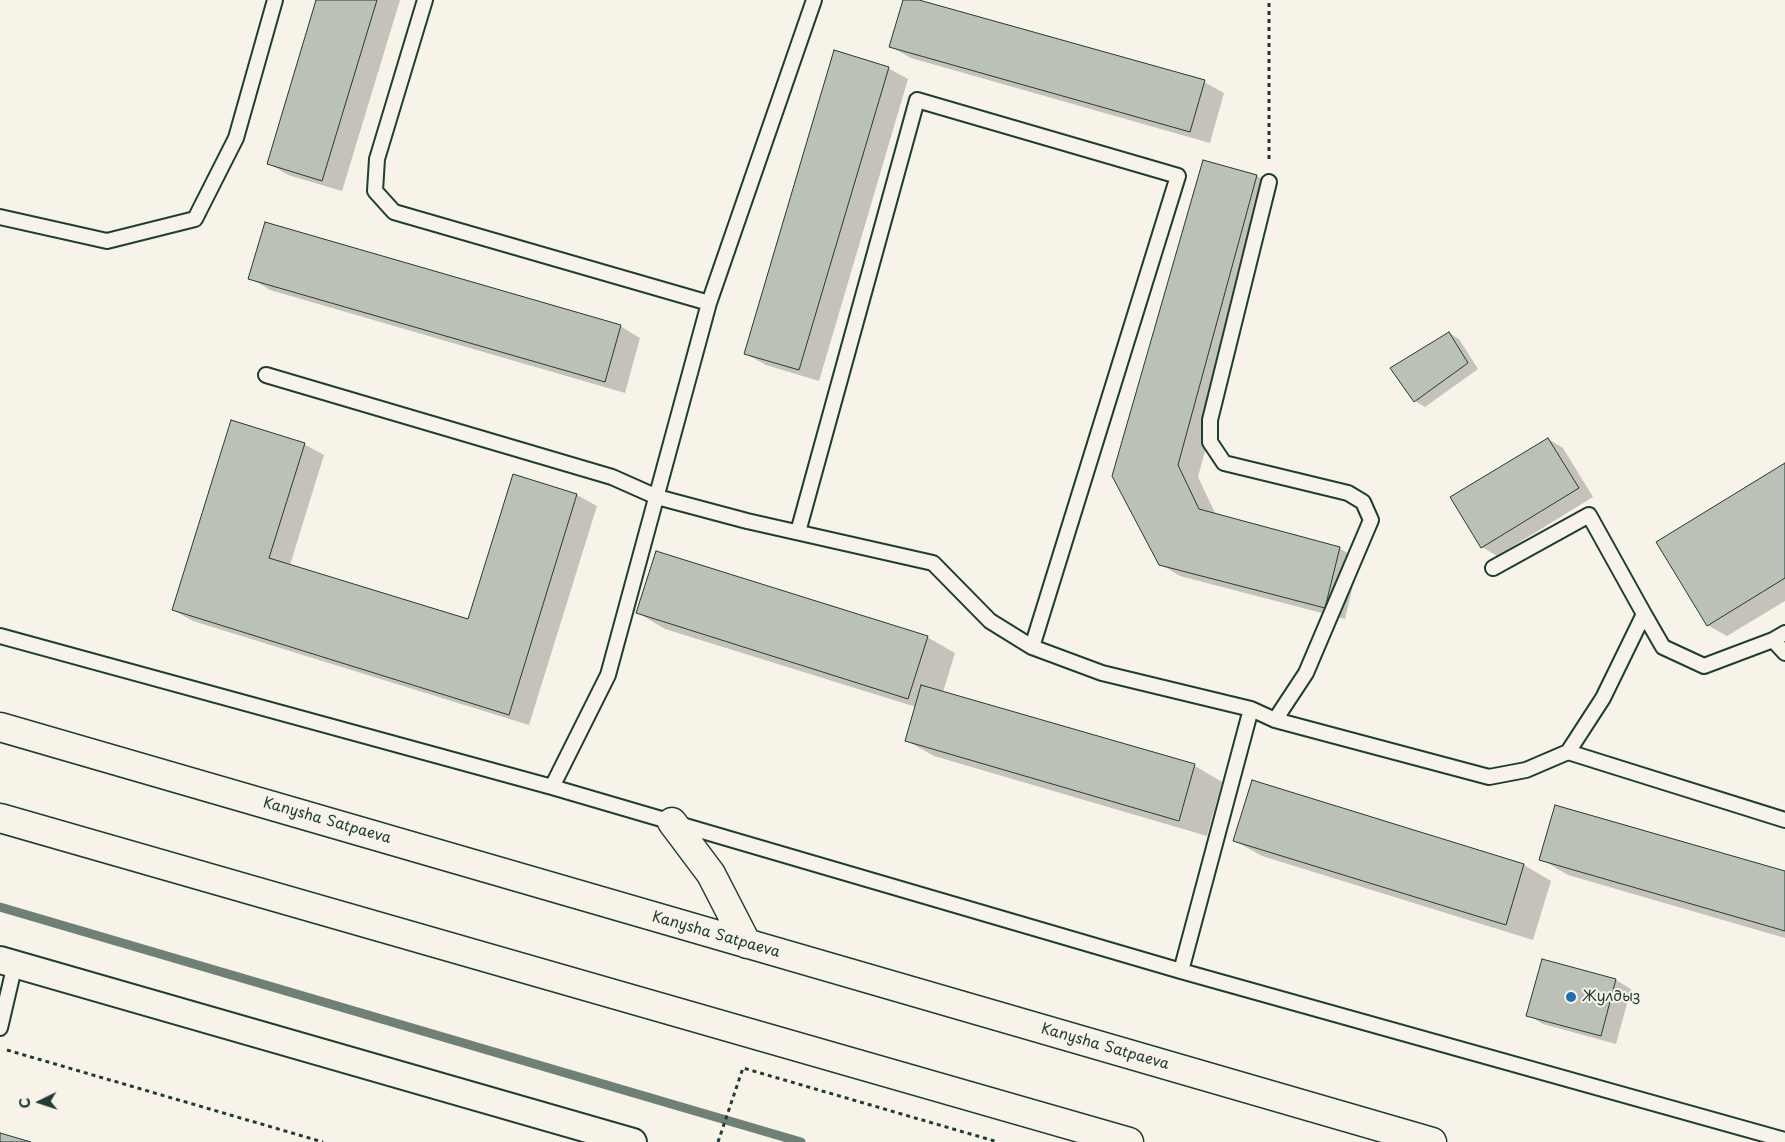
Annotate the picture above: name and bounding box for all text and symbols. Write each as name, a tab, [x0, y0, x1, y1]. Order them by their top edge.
street label: Kanysha Satpaeva	[261, 794, 393, 848]
street label: Kanysha Satpaeva	[650, 908, 782, 962]
place label: Жулдыз	[1582, 988, 1640, 1006]
marker: Жулдыз	[1564, 990, 1578, 1004]
street label: Kanysha Satpaeva	[1039, 1020, 1171, 1074]
north arrow	[15, 1077, 65, 1127]
text: С	[14, 1097, 35, 1109]

